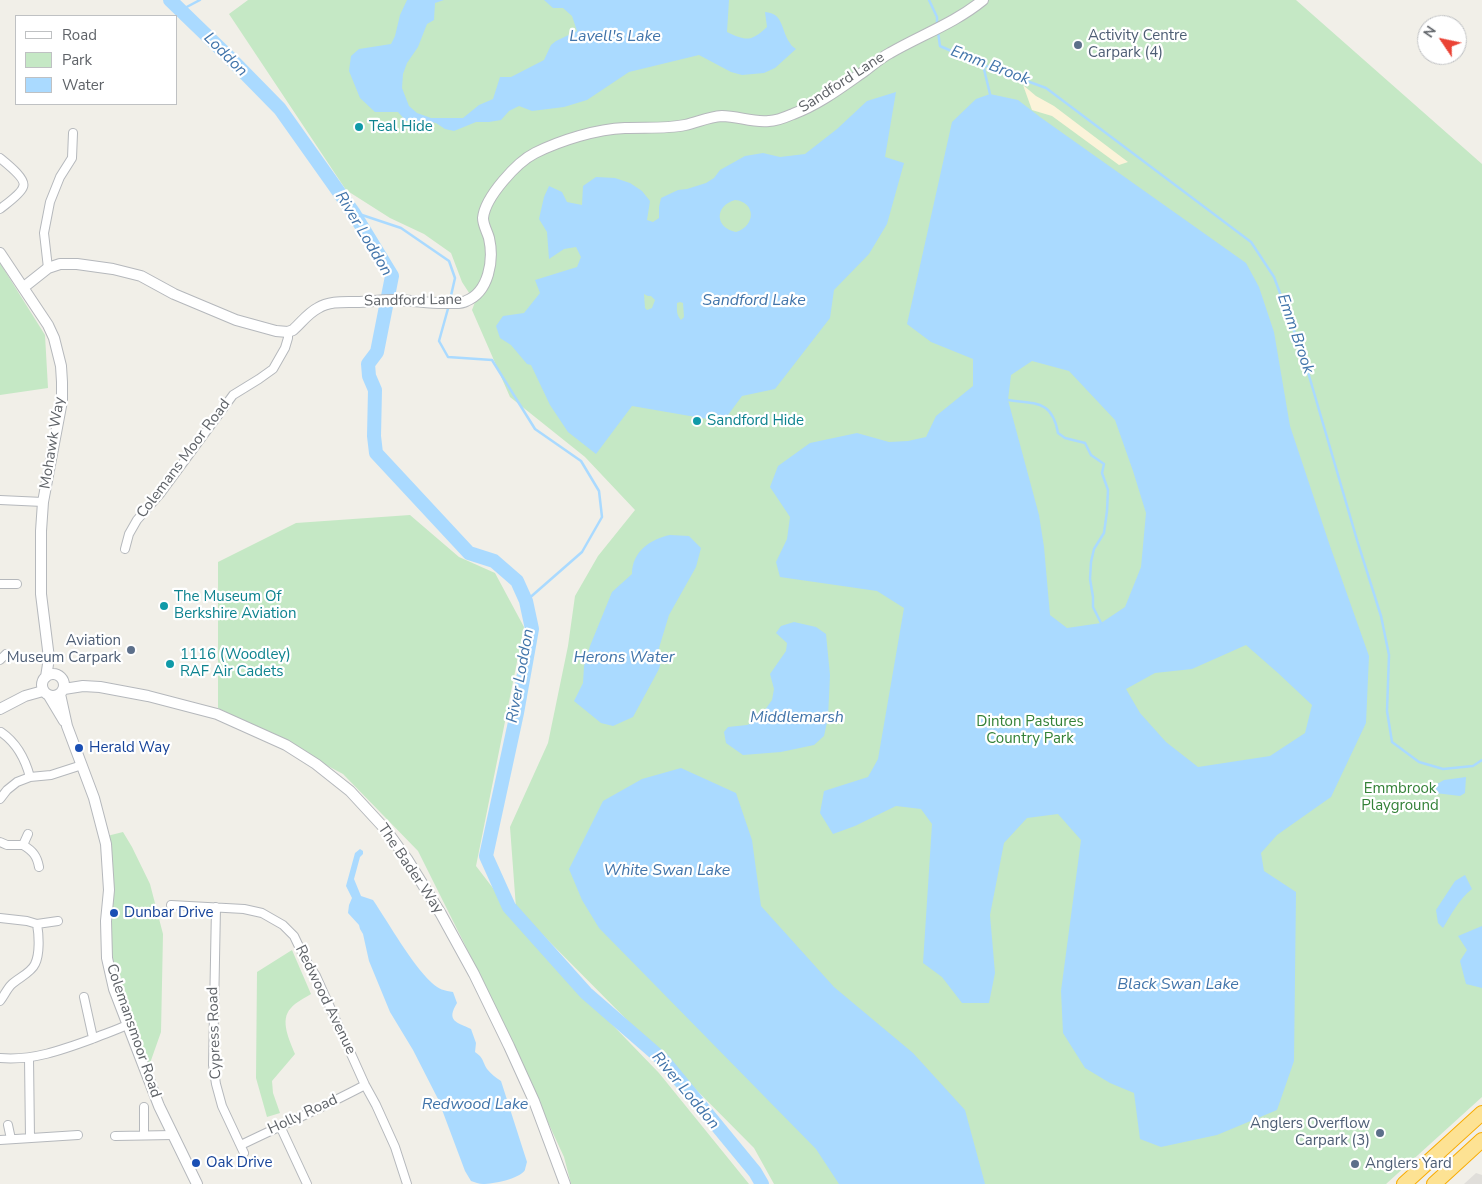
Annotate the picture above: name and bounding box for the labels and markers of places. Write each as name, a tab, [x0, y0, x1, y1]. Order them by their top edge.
place label: Activity Centre Carpark (4)	[1088, 27, 1187, 62]
marker: Activity Centre Carpark (4)	[1072, 39, 1084, 51]
place label: Teal Hide	[369, 118, 433, 136]
marker: Teal Hide	[353, 121, 365, 133]
place label: Sandford Hide	[707, 412, 804, 430]
marker: Sandford Hide	[691, 415, 703, 427]
place label: The Museum Of Berkshire Aviation	[174, 588, 296, 623]
marker: The Museum Of Berkshire Aviation	[158, 600, 170, 612]
place label: Aviation Museum Carpark	[7, 632, 121, 667]
marker: Aviation Museum Carpark	[125, 644, 137, 656]
place label: 1116 (Woodley) RAF Air Cadets	[180, 646, 291, 681]
marker: 1116 (Woodley) RAF Air Cadets	[164, 658, 176, 670]
place label: Herald Way	[89, 739, 170, 757]
marker: Herald Way	[73, 742, 85, 754]
place label: Dunbar Drive	[124, 904, 214, 922]
marker: Dunbar Drive	[108, 907, 120, 919]
place label: Anglers Overflow Carpark (3)	[1250, 1115, 1370, 1150]
marker: Anglers Overflow Carpark (3)	[1374, 1127, 1386, 1139]
place label: Oak Drive	[206, 1154, 272, 1172]
place label: Anglers Yard	[1365, 1155, 1452, 1173]
marker: Oak Drive	[190, 1157, 202, 1169]
marker: Anglers Yard	[1349, 1158, 1361, 1170]

